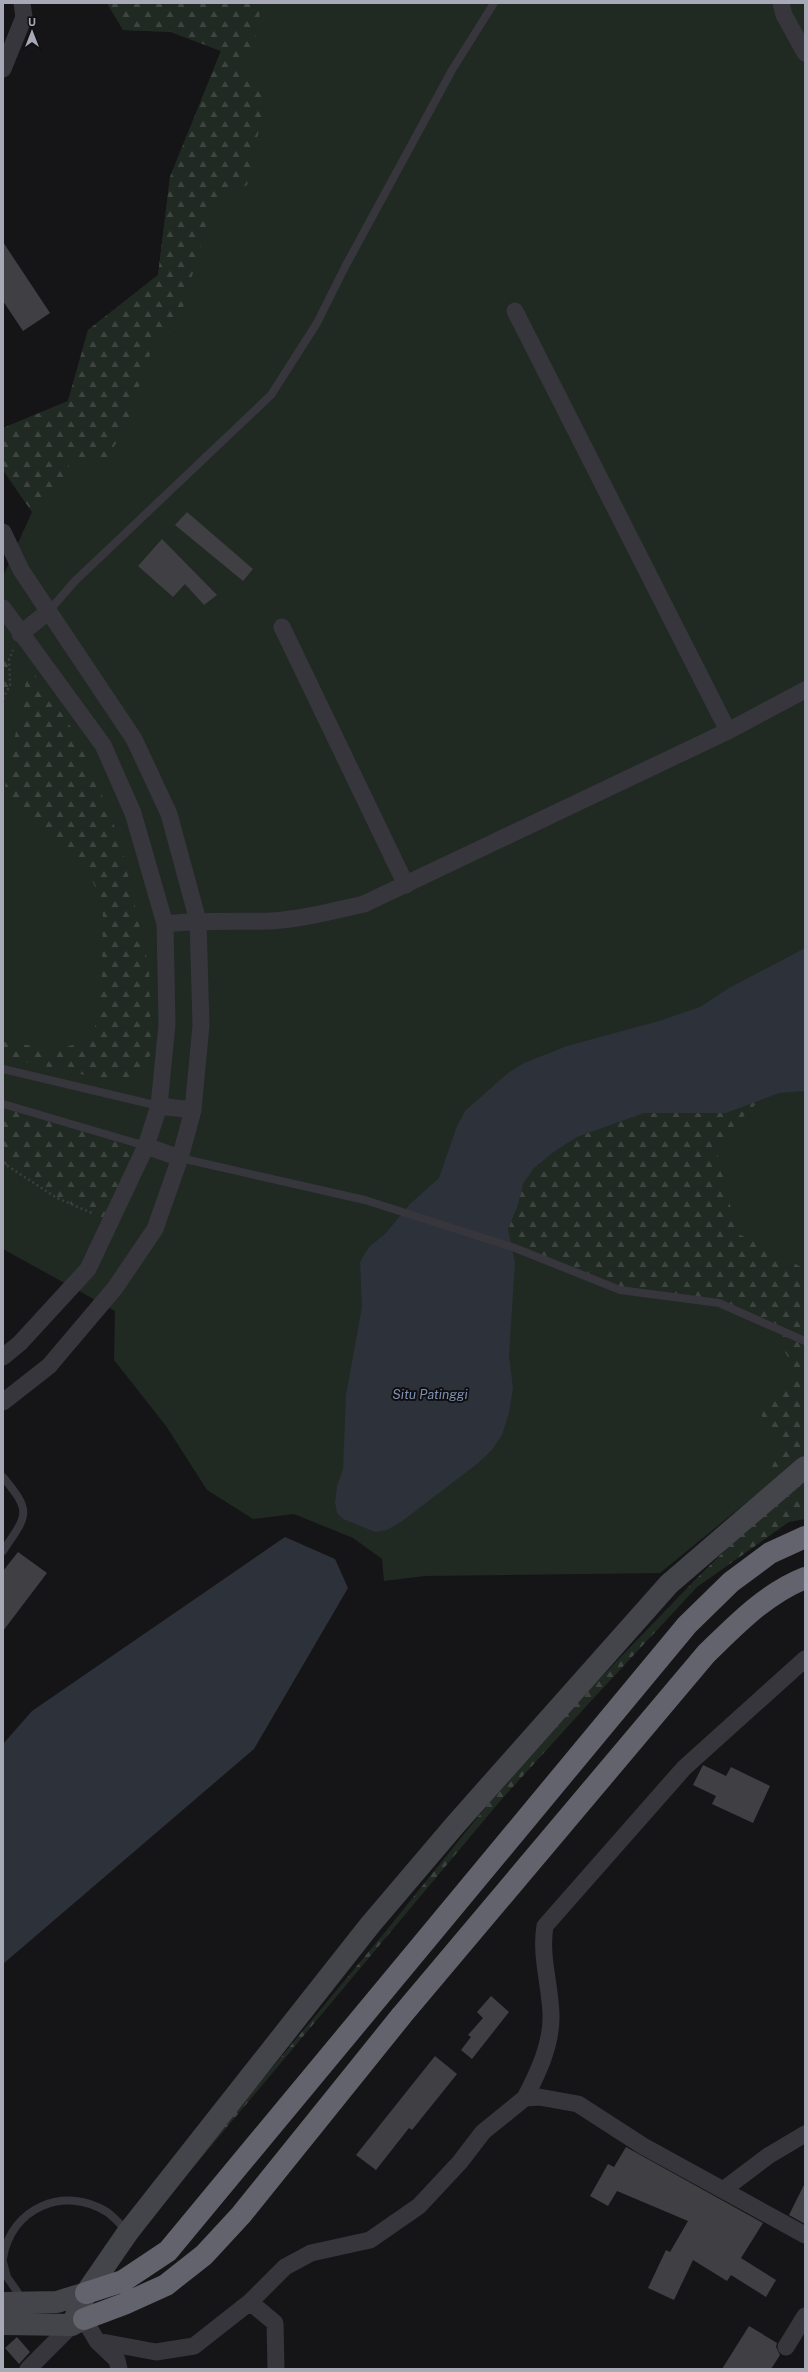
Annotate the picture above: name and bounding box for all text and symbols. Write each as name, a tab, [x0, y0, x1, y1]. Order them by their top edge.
north arrow	[12, 12, 52, 52]
text: U	[28, 16, 36, 28]
water label: Situ Patinggi	[392, 1387, 469, 1402]

